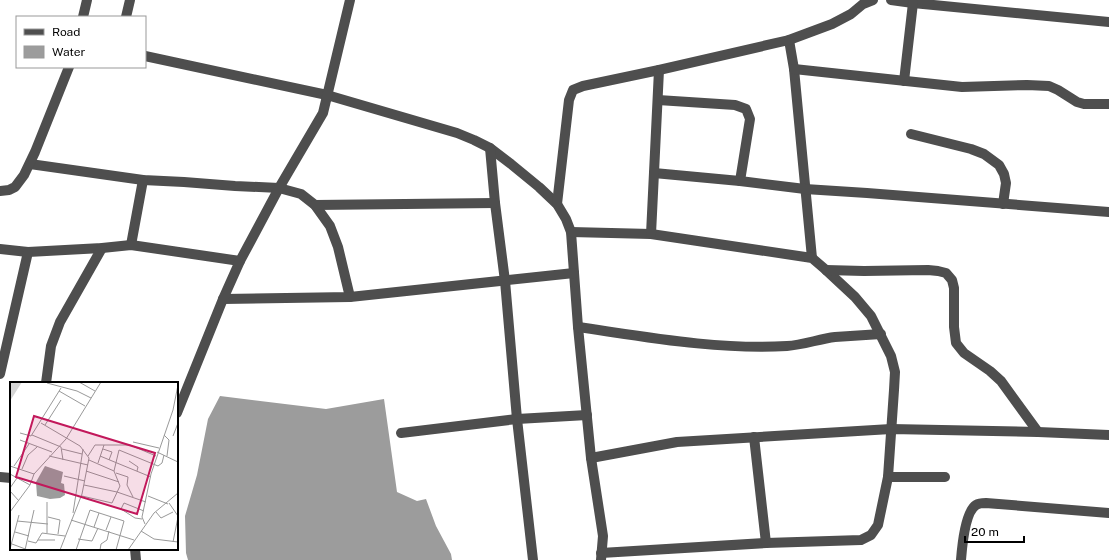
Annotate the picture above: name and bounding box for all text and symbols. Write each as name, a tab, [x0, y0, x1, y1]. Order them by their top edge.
legend	[16, 16, 146, 68]
text: Road	[52, 25, 80, 39]
text: Water	[52, 45, 86, 59]
inset map	[10, 382, 178, 550]
scale bar	[965, 518, 1024, 544]
text: 20 m	[971, 525, 999, 539]

